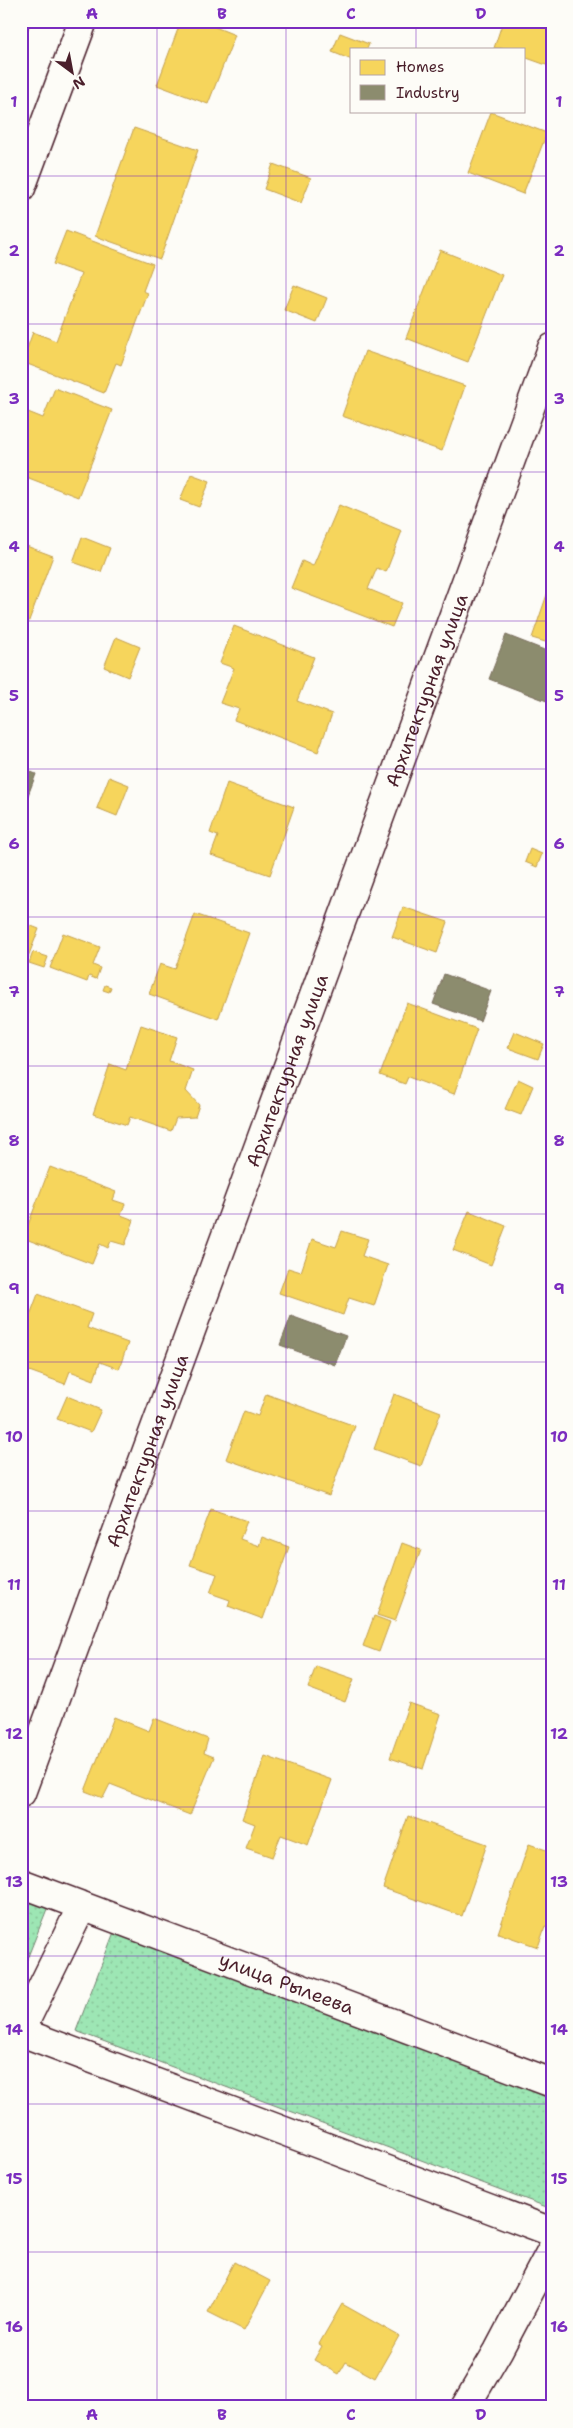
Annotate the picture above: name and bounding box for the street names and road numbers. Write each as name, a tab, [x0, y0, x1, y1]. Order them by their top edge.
street label: Архитектурная улица	[379, 590, 473, 790]
street label: Архитектурная улица	[240, 970, 334, 1170]
street label: Архитектурная улица	[100, 1350, 194, 1551]
street label: улица Рылеева	[216, 1946, 358, 2020]

